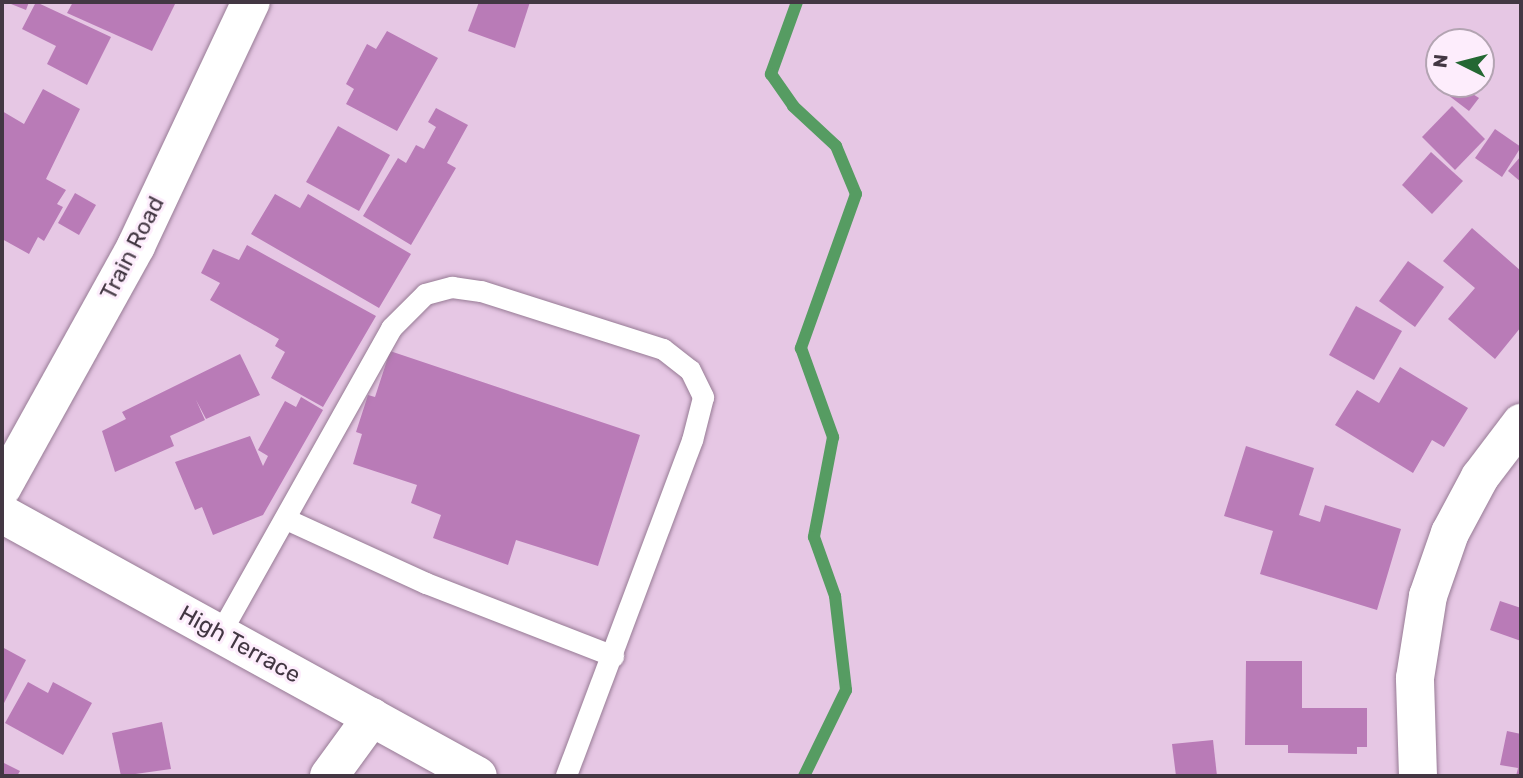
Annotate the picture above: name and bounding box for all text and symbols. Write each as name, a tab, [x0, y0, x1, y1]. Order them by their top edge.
north arrow	[1425, 28, 1495, 98]
text: N	[1428, 53, 1453, 69]
street label: Train Road	[94, 192, 170, 304]
street label: High Terrace	[174, 599, 306, 689]

